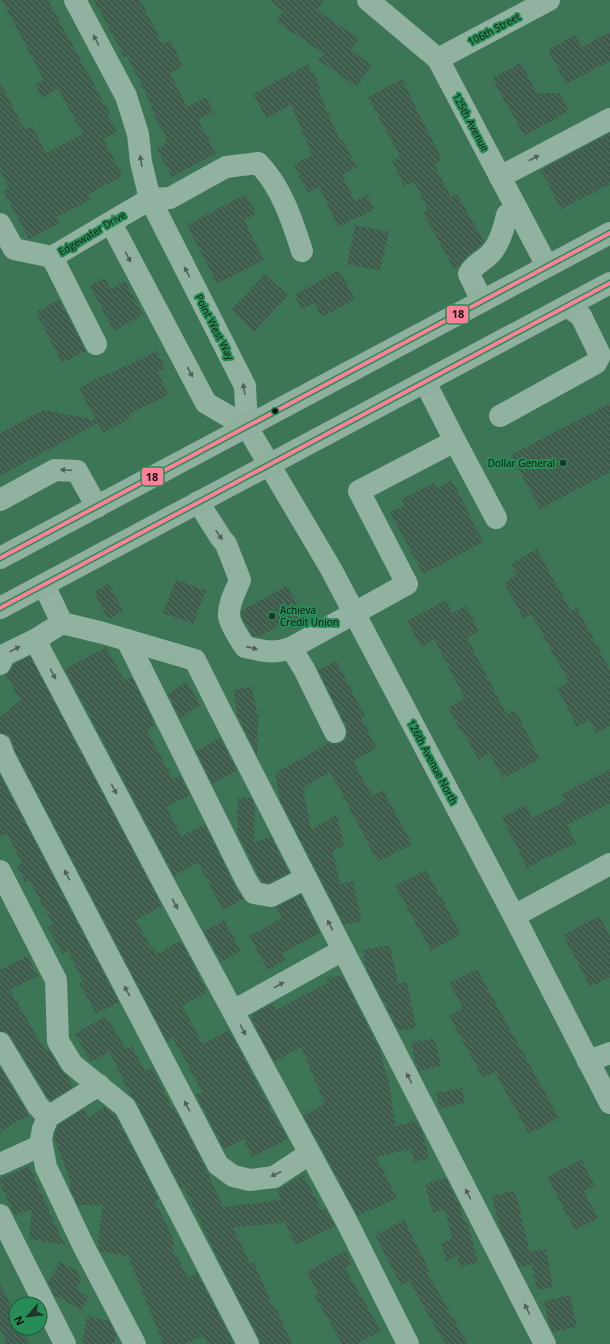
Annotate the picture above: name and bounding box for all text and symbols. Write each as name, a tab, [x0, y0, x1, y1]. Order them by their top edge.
street label: 106th Street	[465, 9, 523, 49]
one-way arrow	[93, 34, 100, 46]
street label: 125th Avenue	[450, 90, 492, 154]
one-way arrow	[138, 155, 144, 167]
one-way arrow	[528, 155, 540, 162]
street label: Edgewater Drive	[56, 207, 129, 259]
one-way arrow	[125, 252, 132, 263]
one-way arrow	[184, 266, 190, 278]
street label: Point West Way	[192, 292, 238, 363]
line badge: 18	[446, 305, 469, 324]
text: 18	[452, 306, 464, 321]
one-way arrow	[186, 366, 193, 378]
one-way arrow	[241, 383, 247, 395]
unlabelled marker	[270, 406, 280, 416]
place label: Dollar General	[488, 456, 555, 470]
marker: Dollar General	[558, 458, 568, 468]
one-way arrow	[60, 467, 72, 474]
line badge: 18	[141, 467, 164, 486]
text: 18	[146, 469, 158, 484]
one-way arrow	[215, 530, 223, 540]
place label: Achieva Credit Union	[280, 603, 339, 629]
marker: Achieva Credit Union	[267, 611, 277, 621]
one-way arrow	[10, 646, 21, 653]
one-way arrow	[246, 646, 259, 652]
one-way arrow	[50, 668, 57, 680]
street label: 126th Avenue North	[405, 717, 461, 807]
one-way arrow	[111, 783, 117, 795]
one-way arrow	[63, 870, 70, 881]
one-way arrow	[171, 898, 178, 910]
one-way arrow	[327, 919, 333, 931]
one-way arrow	[274, 982, 285, 989]
one-way arrow	[124, 985, 130, 996]
one-way arrow	[240, 1025, 247, 1036]
one-way arrow	[405, 1072, 412, 1084]
one-way arrow	[184, 1100, 191, 1111]
one-way arrow	[270, 1171, 282, 1177]
one-way arrow	[465, 1188, 471, 1199]
north arrow	[8, 1296, 48, 1336]
one-way arrow	[524, 1304, 530, 1315]
text: N	[10, 1313, 27, 1328]

